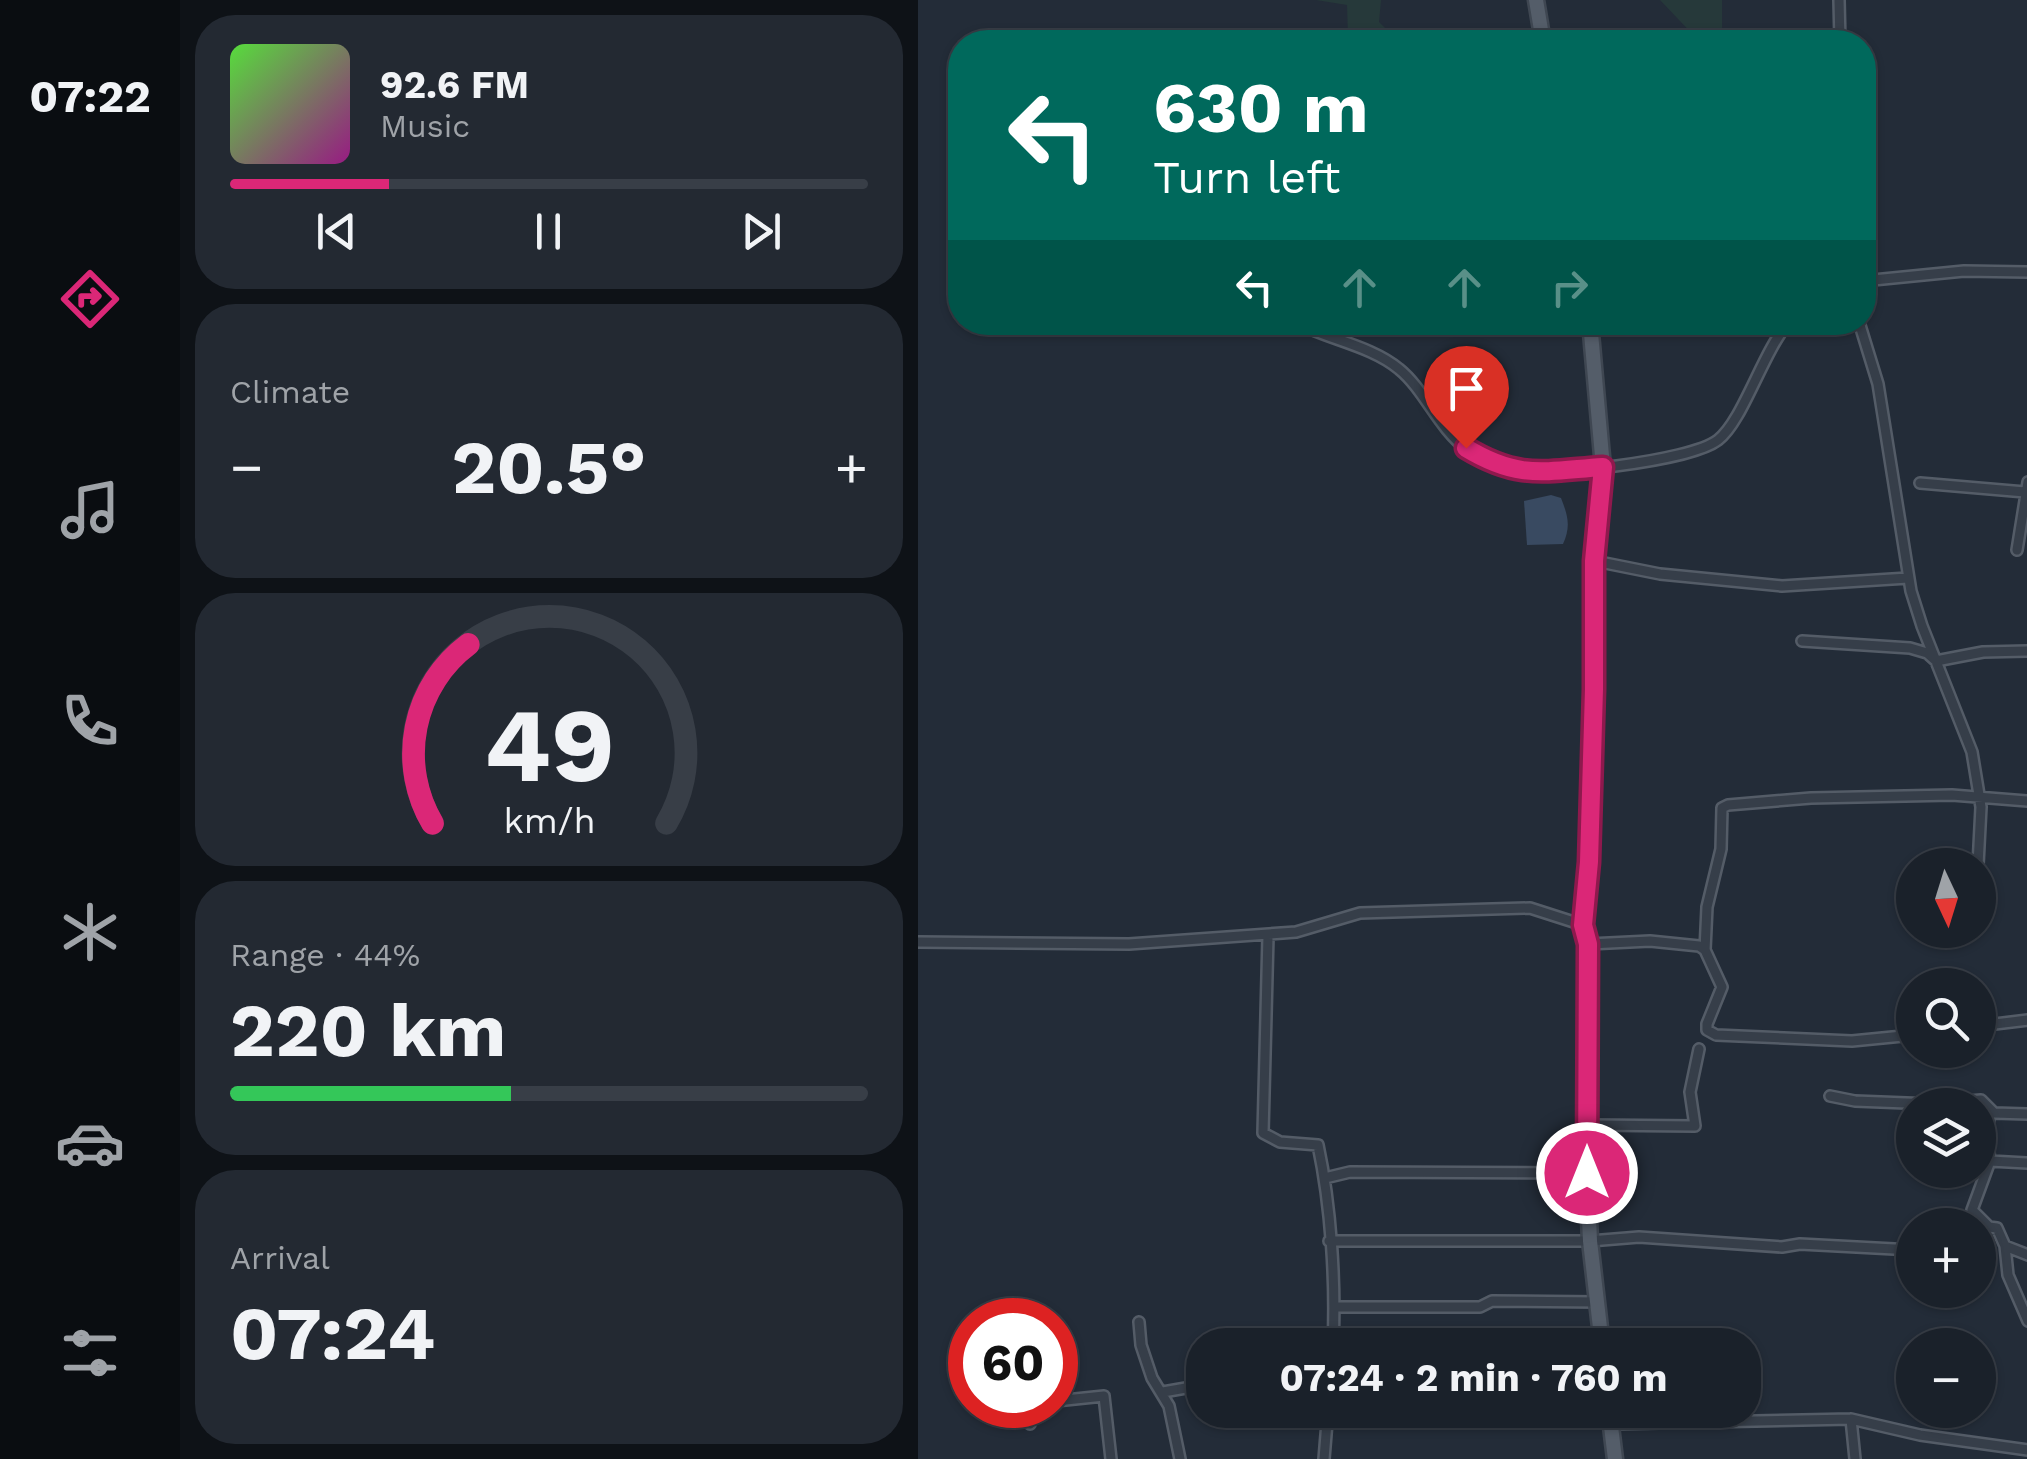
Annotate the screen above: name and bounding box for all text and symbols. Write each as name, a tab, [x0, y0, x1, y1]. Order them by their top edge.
text: 92.6 FM	[380, 63, 529, 107]
text: 630 m	[1153, 67, 1369, 149]
text: 07:22	[29, 70, 151, 123]
icon: left	[988, 70, 1118, 200]
text: Music	[380, 107, 470, 145]
text: Turn left	[1153, 151, 1340, 204]
icon: previous	[309, 204, 364, 259]
icon: pause	[521, 204, 576, 259]
icon: next	[734, 204, 789, 259]
icon: left	[1227, 260, 1282, 315]
icon: ahead	[1332, 260, 1387, 315]
icon: ahead	[1437, 260, 1492, 315]
icon: right	[1542, 260, 1597, 315]
icon: directions	[55, 264, 125, 334]
pin	[1424, 346, 1509, 449]
icon: arrive	[1439, 361, 1494, 416]
text: Climate	[230, 373, 350, 411]
text: 20.5°	[452, 423, 646, 511]
text: −	[230, 435, 263, 499]
text: +	[835, 435, 868, 499]
icon: music	[55, 475, 125, 545]
text: 49	[483, 684, 615, 806]
icon: phone	[55, 686, 125, 756]
text: km/h	[503, 800, 595, 842]
north arrow	[1896, 848, 1996, 948]
map controls	[1896, 848, 1996, 1428]
icon: climate	[55, 897, 125, 967]
text: Range · 44%	[230, 936, 420, 974]
button: search	[1896, 968, 1996, 1068]
text: 220 km	[230, 986, 506, 1074]
button: layers	[1896, 1088, 1996, 1188]
icon: car	[55, 1108, 125, 1178]
position arrow	[1535, 1121, 1639, 1225]
button: +	[1896, 1208, 1996, 1308]
text: Arrival	[230, 1239, 330, 1277]
text: 07:24	[230, 1289, 436, 1377]
speed limit sign: 60	[948, 1298, 1078, 1428]
icon: filters	[55, 1318, 125, 1388]
button: −	[1896, 1328, 1996, 1428]
text: 07:24 · 2 min · 760 m	[1280, 1356, 1667, 1400]

